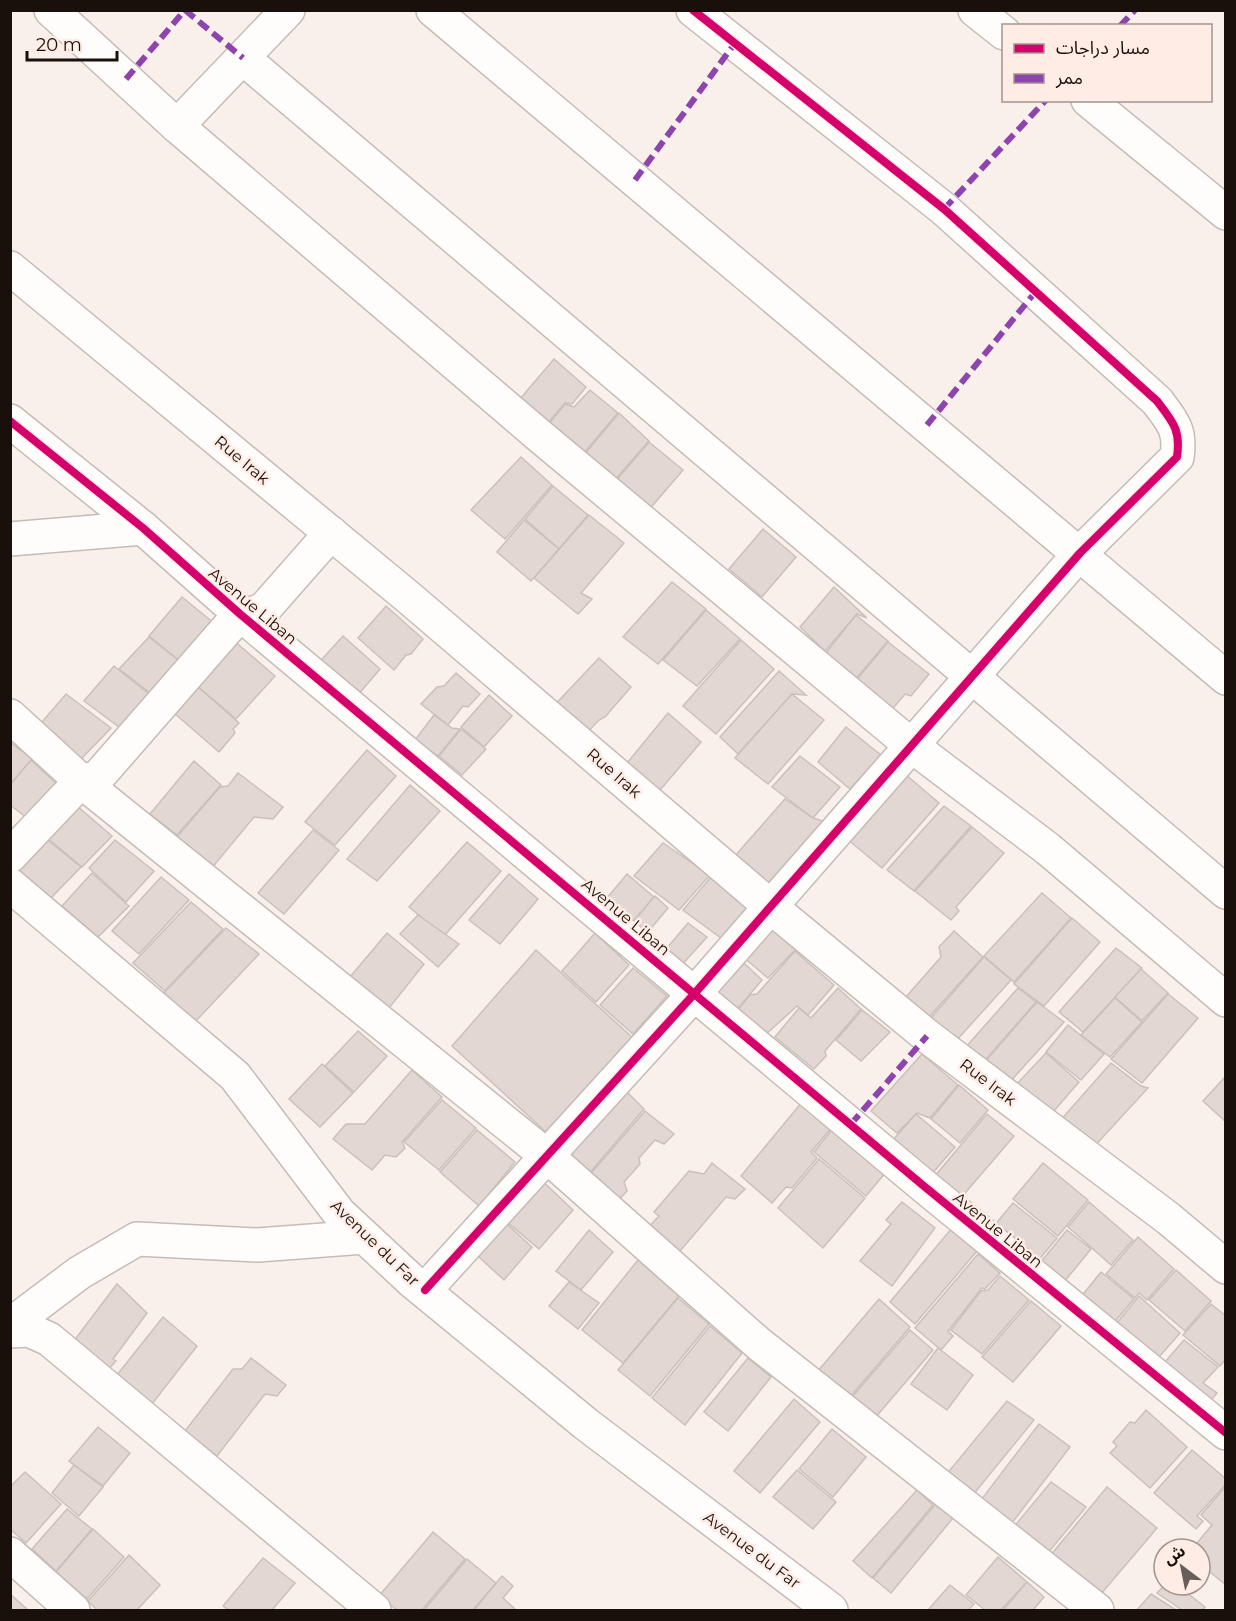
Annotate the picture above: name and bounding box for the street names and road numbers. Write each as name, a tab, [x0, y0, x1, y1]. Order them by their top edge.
street label: Rue Irak	[211, 432, 274, 489]
street label: Avenue Liban	[205, 564, 301, 648]
street label: Rue Irak	[583, 744, 645, 802]
street label: Avenue Liban	[578, 875, 674, 959]
street label: Rue Irak	[956, 1055, 1020, 1110]
street label: Avenue Liban	[950, 1188, 1046, 1272]
street label: Avenue du Far	[327, 1196, 423, 1290]
street label: Avenue du Far	[700, 1508, 804, 1592]

